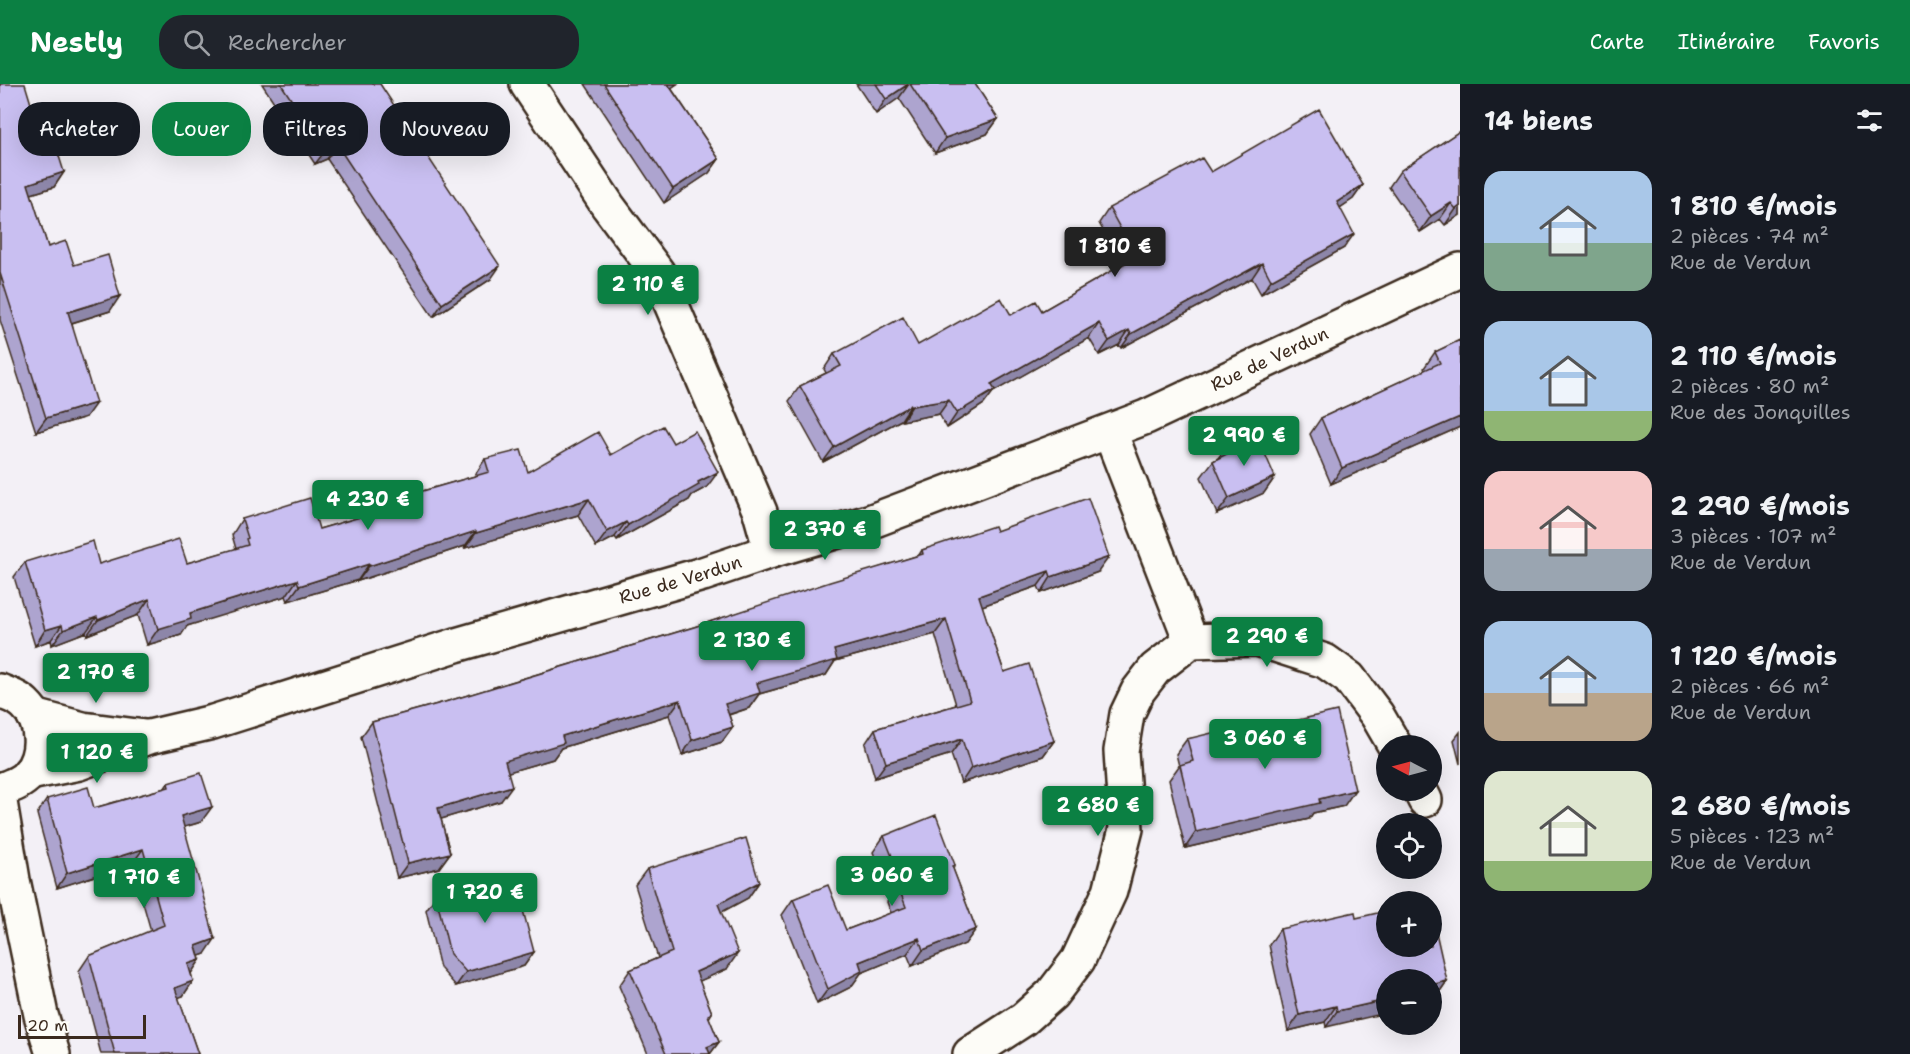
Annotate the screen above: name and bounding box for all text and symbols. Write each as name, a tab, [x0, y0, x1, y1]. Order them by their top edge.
search box	[159, 15, 579, 69]
text: Nestly	[30, 23, 123, 61]
icon: search	[180, 26, 213, 59]
text: Rechercher	[228, 28, 347, 57]
text: Carte	[1590, 28, 1645, 56]
text: Itinéraire	[1678, 28, 1775, 56]
text: Favoris	[1808, 28, 1880, 56]
chip: Acheter	[18, 102, 140, 156]
chip: Louer	[152, 102, 251, 156]
chip: Filtres	[263, 102, 368, 156]
chip: Nouveau	[380, 102, 510, 156]
text: 14 biens	[1484, 103, 1593, 138]
icon: filters	[1853, 104, 1886, 137]
text: 1 810 €/mois	[1670, 188, 1837, 223]
icon: home	[1532, 195, 1604, 267]
text: 2 pièces · 74 m²	[1670, 223, 1829, 249]
pin: 1 810 €	[1060, 227, 1170, 278]
text: 1 810 €	[1079, 233, 1151, 259]
text: Rue de Verdun	[1670, 249, 1811, 275]
pin: 2 110 €	[593, 265, 703, 316]
text: 2 110 €	[612, 271, 684, 297]
street label: Rue de Verdun	[1207, 321, 1332, 397]
text: 2 110 €/mois	[1670, 338, 1837, 373]
icon: home	[1532, 345, 1604, 417]
text: 2 pièces · 80 m²	[1670, 373, 1829, 399]
text: Rue des Jonquilles	[1670, 399, 1851, 425]
pin: 2 990 €	[1189, 416, 1299, 467]
text: 2 990 €	[1202, 422, 1286, 448]
pin: 4 230 €	[313, 480, 423, 531]
text: 4 230 €	[326, 486, 410, 512]
text: 2 290 €/mois	[1670, 488, 1850, 523]
icon: home	[1532, 495, 1604, 567]
pin: 2 370 €	[770, 510, 880, 561]
text: 2 370 €	[784, 516, 866, 542]
text: 3 pièces · 107 m²	[1670, 523, 1836, 549]
text: Rue de Verdun	[1670, 549, 1811, 575]
street label: Rue de Verdun	[616, 550, 745, 610]
pin: 2 290 €	[1212, 617, 1322, 668]
pin: 2 130 €	[697, 621, 807, 672]
text: 2 290 €	[1226, 623, 1308, 649]
text: 2 130 €	[713, 627, 791, 653]
text: 1 120 €/mois	[1670, 638, 1837, 673]
icon: home	[1532, 645, 1604, 717]
pin: 2 170 €	[41, 653, 151, 704]
text: 2 170 €	[57, 659, 135, 685]
text: 2 pièces · 66 m²	[1670, 673, 1829, 699]
text: Rue de Verdun	[1670, 699, 1811, 725]
pin: 3 060 €	[1210, 719, 1320, 770]
text: 3 060 €	[1223, 725, 1307, 751]
pin: 1 120 €	[42, 733, 152, 784]
north arrow	[1376, 735, 1442, 801]
map controls	[1376, 735, 1442, 1035]
text: 1 120 €	[61, 739, 133, 765]
pin: 2 680 €	[1043, 786, 1153, 837]
text: 2 680 €/mois	[1670, 788, 1851, 823]
text: 2 680 €	[1056, 792, 1140, 818]
icon: home	[1532, 795, 1604, 867]
button: locate	[1376, 813, 1442, 879]
text: 5 pièces · 123 m²	[1670, 823, 1834, 849]
text: Rue de Verdun	[1670, 849, 1811, 875]
pin: 3 060 €	[837, 856, 947, 907]
pin: 1 710 €	[89, 858, 199, 909]
text: 3 060 €	[850, 862, 934, 888]
text: 1 710 €	[108, 864, 180, 890]
pin: 1 720 €	[430, 873, 540, 924]
text: 1 720 €	[446, 879, 524, 905]
button: +	[1376, 891, 1442, 957]
button: −	[1376, 969, 1442, 1035]
scale bar	[18, 1012, 146, 1040]
text: 20 m	[27, 1015, 68, 1036]

